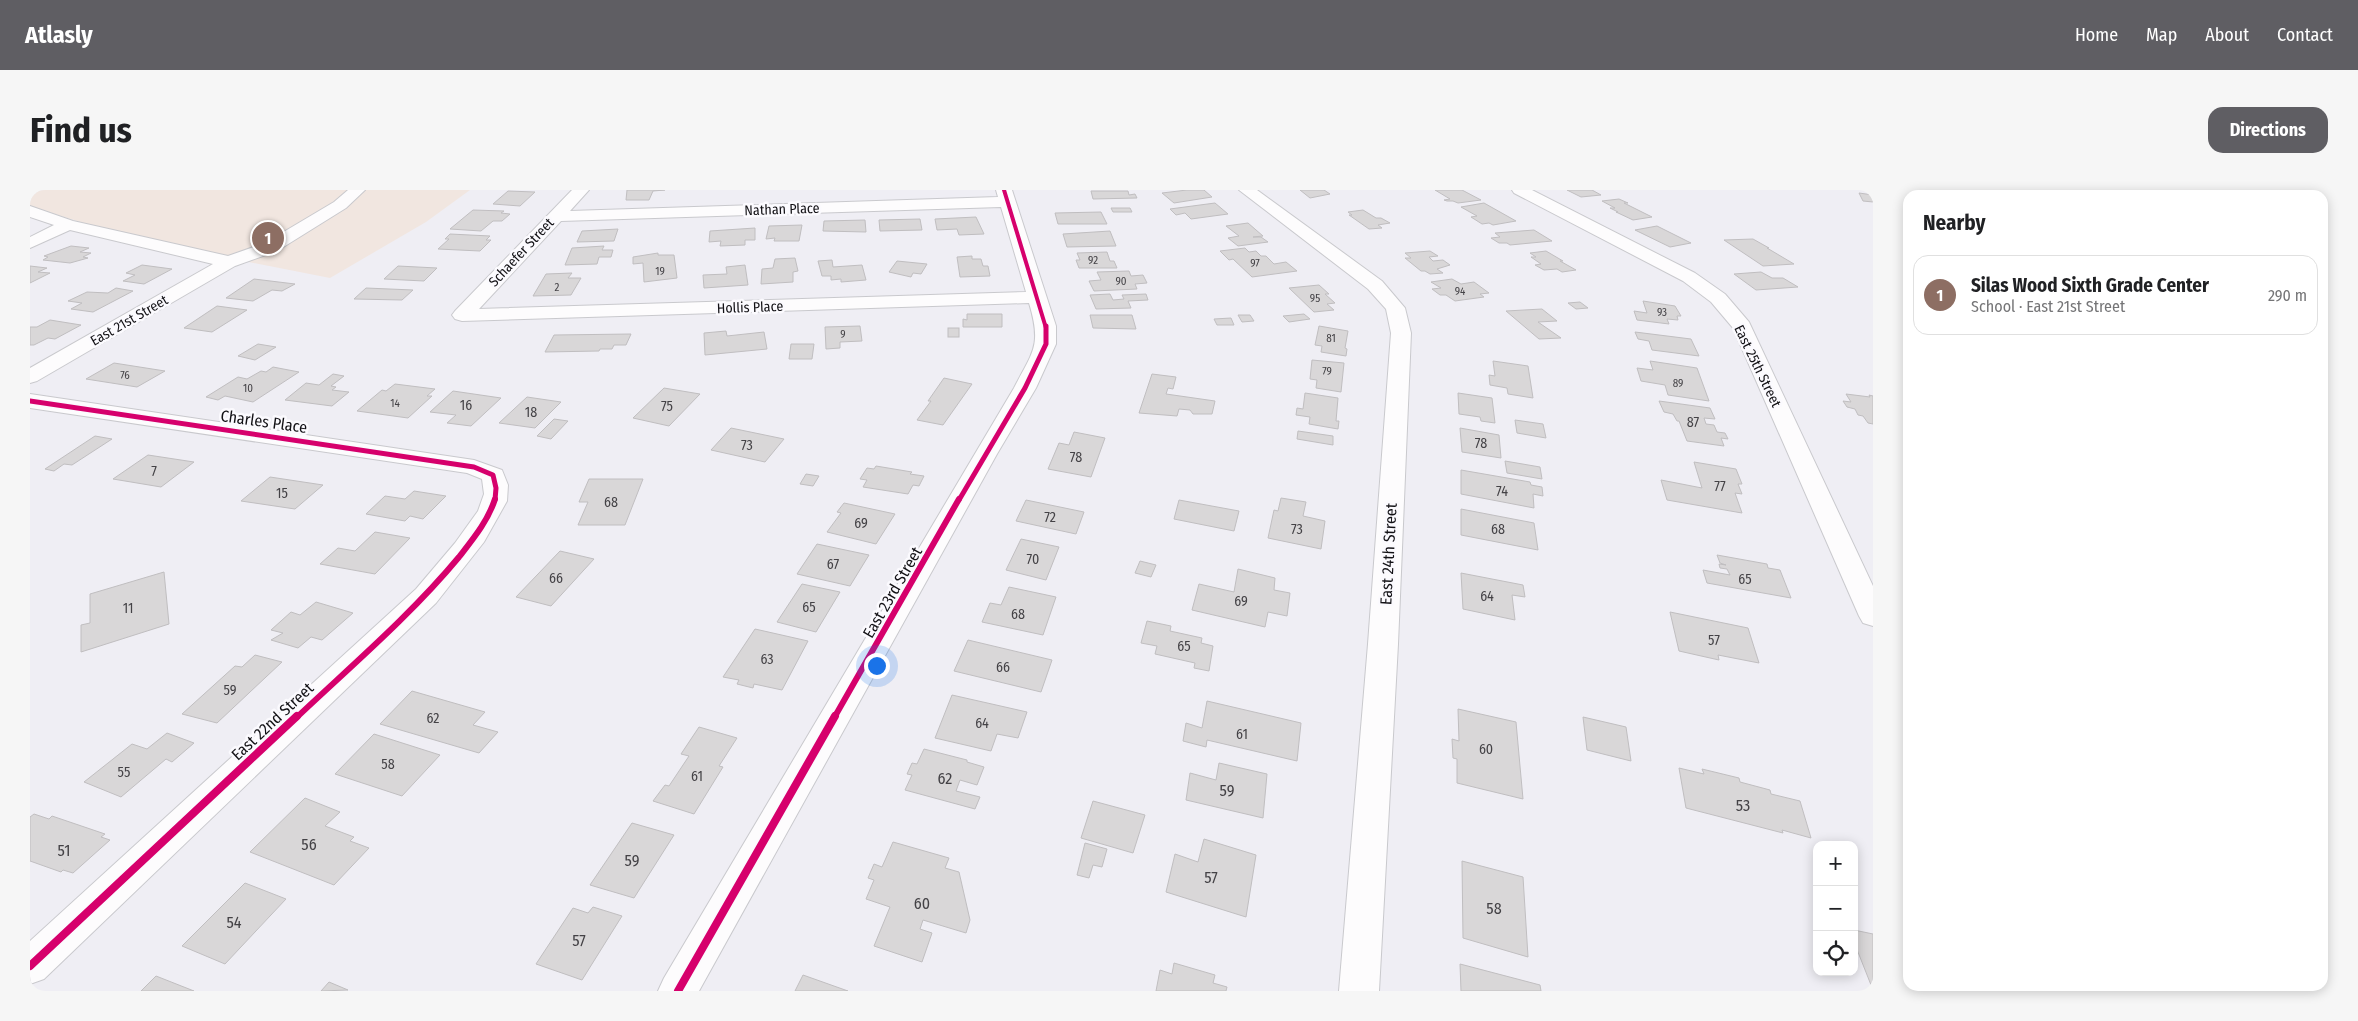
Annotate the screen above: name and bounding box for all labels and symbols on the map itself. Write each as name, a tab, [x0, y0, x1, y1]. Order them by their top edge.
street label: Nathan Place	[744, 200, 820, 219]
street label: Schaefer Street	[485, 214, 558, 290]
pin: 1	[252, 219, 284, 257]
house number: 92	[1088, 254, 1098, 267]
house number: 97	[1250, 257, 1260, 270]
house number: 19	[655, 265, 665, 278]
house number: 90	[1115, 275, 1127, 288]
house number: 2	[555, 281, 560, 294]
house number: 94	[1455, 285, 1466, 298]
street label: East 21st Street	[87, 291, 171, 349]
house number: 95	[1310, 292, 1320, 305]
street label: Hollis Place	[717, 298, 784, 317]
house number: 93	[1657, 306, 1667, 319]
street label: East 25th Street	[1730, 322, 1785, 410]
house number: 9	[840, 328, 846, 341]
house number: 81	[1326, 332, 1336, 345]
house number: 79	[1322, 365, 1332, 378]
house number: 76	[120, 369, 130, 382]
house number: 89	[1673, 377, 1683, 390]
house number: 10	[243, 382, 253, 395]
house number: 14	[390, 397, 400, 410]
house number: 16	[460, 397, 472, 414]
house number: 75	[661, 398, 673, 415]
house number: 18	[525, 404, 537, 421]
street label: Charles Place	[219, 406, 308, 437]
house number: 87	[1687, 414, 1700, 431]
house number: 78	[1475, 435, 1487, 452]
house number: 73	[741, 437, 753, 454]
house number: 78	[1070, 449, 1082, 466]
house number: 7	[151, 463, 157, 480]
house number: 77	[1714, 478, 1726, 495]
house number: 74	[1496, 483, 1508, 500]
house number: 15	[276, 485, 288, 502]
house number: 68	[604, 494, 618, 511]
street label: East 24th Street	[1376, 502, 1401, 606]
house number: 72	[1044, 509, 1056, 526]
house number: 69	[854, 515, 868, 532]
house number: 73	[1291, 521, 1303, 538]
house number: 68	[1491, 521, 1505, 538]
street label: East 23rd Street	[859, 543, 927, 641]
house number: 70	[1027, 551, 1039, 568]
house number: 67	[827, 556, 839, 573]
house number: 66	[549, 570, 563, 587]
house number: 65	[1738, 571, 1752, 588]
house number: 64	[1480, 588, 1494, 605]
house number: 69	[1234, 593, 1248, 610]
house number: 65	[802, 599, 816, 616]
house number: 11	[123, 600, 133, 617]
house number: 68	[1011, 606, 1025, 623]
house number: 57	[1708, 632, 1720, 649]
house number: 65	[1177, 638, 1191, 655]
house number: 63	[760, 651, 774, 668]
your location	[864, 653, 890, 679]
house number: 66	[996, 659, 1010, 676]
street label: East 22nd Street	[227, 678, 318, 764]
house number: 59	[223, 682, 237, 699]
house number: 62	[427, 710, 440, 727]
house number: 64	[975, 715, 989, 732]
house number: 61	[1236, 726, 1248, 743]
house number: 60	[1479, 741, 1493, 758]
house number: 58	[381, 756, 395, 773]
house number: 55	[118, 764, 130, 781]
house number: 61	[691, 768, 703, 785]
house number: 62	[938, 769, 952, 788]
house number: 59	[1220, 781, 1235, 800]
house number: 53	[1736, 796, 1750, 815]
house number: 56	[301, 835, 317, 854]
house number: 51	[58, 841, 70, 860]
house number: 59	[625, 851, 640, 870]
house number: 57	[1204, 868, 1218, 887]
house number: 60	[914, 894, 930, 913]
house number: 58	[1486, 899, 1502, 918]
house number: 54	[226, 913, 242, 932]
house number: 57	[572, 931, 586, 950]

